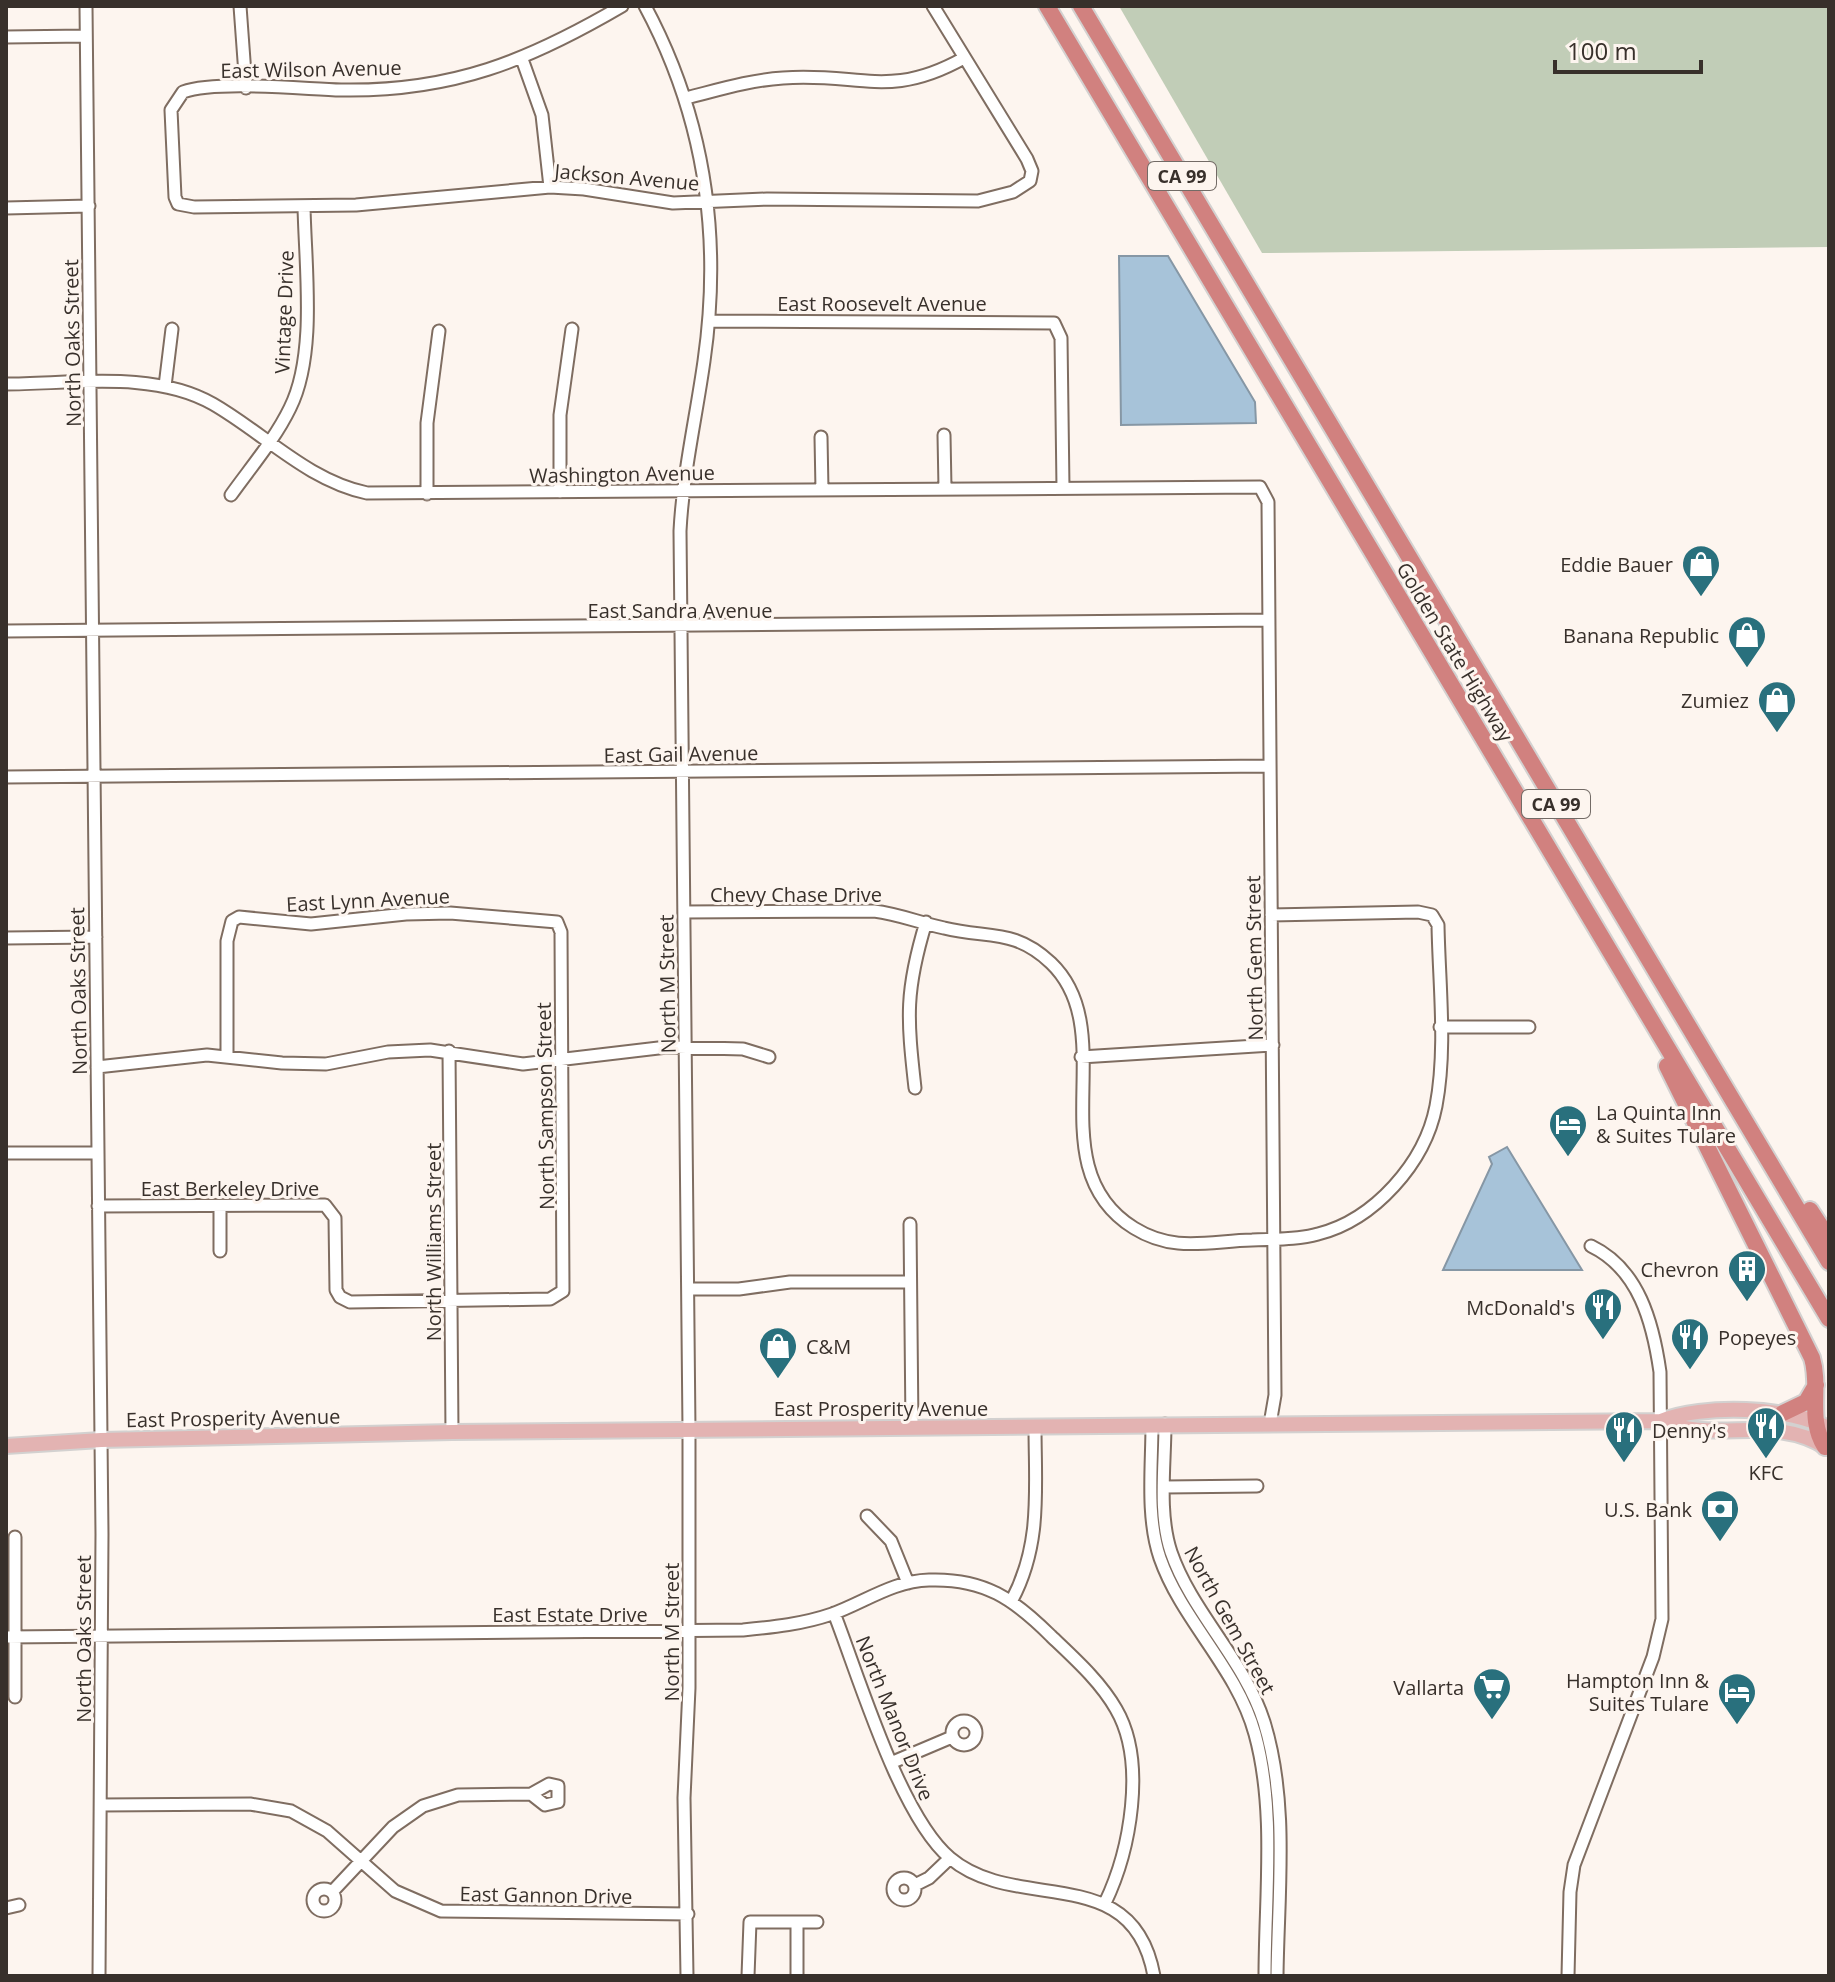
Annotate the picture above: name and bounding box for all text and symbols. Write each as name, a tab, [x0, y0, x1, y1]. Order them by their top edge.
scale bar	[1555, 24, 1701, 74]
text: 100 m	[1567, 34, 1637, 67]
street label: East Wilson Avenue	[220, 54, 402, 84]
street label: Jackson Avenue	[551, 157, 701, 197]
road number: CA 99	[1148, 162, 1216, 190]
street label: Vintage Drive	[268, 250, 300, 374]
street label: North Oaks Street	[57, 259, 87, 427]
street label: East Roosevelt Avenue	[777, 290, 987, 317]
street label: Washington Avenue	[529, 459, 715, 489]
shop icon: Eddie Bauer	[1680, 543, 1722, 598]
place label: Eddie Bauer	[1560, 551, 1673, 578]
street label: Golden State Highway	[1391, 557, 1520, 748]
street label: East Sandra Avenue	[588, 597, 772, 624]
shop icon: Banana Republic	[1726, 614, 1768, 669]
place label: Banana Republic	[1563, 622, 1719, 649]
shop icon: Zumiez	[1756, 679, 1798, 734]
place label: Zumiez	[1681, 687, 1749, 714]
street label: East Gail Avenue	[603, 739, 759, 769]
road number: CA 99	[1522, 790, 1590, 818]
street label: North Gem Street	[1239, 875, 1269, 1041]
street label: Chevy Chase Drive	[710, 881, 882, 908]
street label: East Lynn Avenue	[285, 882, 451, 918]
street label: North Oaks Street	[63, 907, 93, 1075]
street label: North M Street	[652, 914, 682, 1054]
street label: North Sampson Street	[530, 1002, 560, 1210]
place label: La Quinta Inn & Suites Tulare	[1596, 1099, 1736, 1149]
hotel icon: La Quinta Inn & Suites Tulare	[1547, 1103, 1589, 1158]
street label: North Williams Street	[420, 1143, 447, 1341]
street label: East Berkeley Drive	[141, 1175, 319, 1202]
building icon: Chevron	[1726, 1248, 1768, 1303]
place label: Chevron	[1640, 1256, 1719, 1283]
restaurant icon: McDonald's	[1582, 1286, 1624, 1341]
place label: McDonald's	[1466, 1294, 1575, 1321]
restaurant icon: Popeyes	[1669, 1316, 1711, 1371]
place label: Popeyes	[1718, 1324, 1796, 1351]
shop icon: C&M	[757, 1325, 799, 1380]
place label: C&M	[806, 1333, 851, 1360]
street label: East Prosperity Avenue	[774, 1395, 988, 1422]
street label: East Prosperity Avenue	[126, 1403, 340, 1433]
restaurant icon: KFC	[1745, 1405, 1787, 1460]
restaurant icon: Denny's	[1603, 1409, 1645, 1464]
place label: Denny's	[1652, 1417, 1726, 1444]
place label: KFC	[1748, 1459, 1784, 1486]
bank icon: U.S. Bank	[1699, 1488, 1741, 1543]
place label: U.S. Bank	[1604, 1496, 1692, 1523]
street label: North Gem Street	[1178, 1541, 1282, 1699]
street label: North Oaks Street	[70, 1555, 97, 1723]
street label: North M Street	[658, 1563, 685, 1701]
street label: East Estate Drive	[492, 1601, 648, 1628]
street label: North Manor Drive	[850, 1632, 940, 1804]
supermarket icon: Vallarta	[1471, 1666, 1513, 1721]
place label: Hampton Inn & Suites Tulare	[1566, 1667, 1709, 1717]
hotel icon: Hampton Inn & Suites Tulare	[1716, 1671, 1758, 1726]
place label: Vallarta	[1393, 1674, 1464, 1701]
street label: East Gannon Drive	[459, 1880, 633, 1910]

